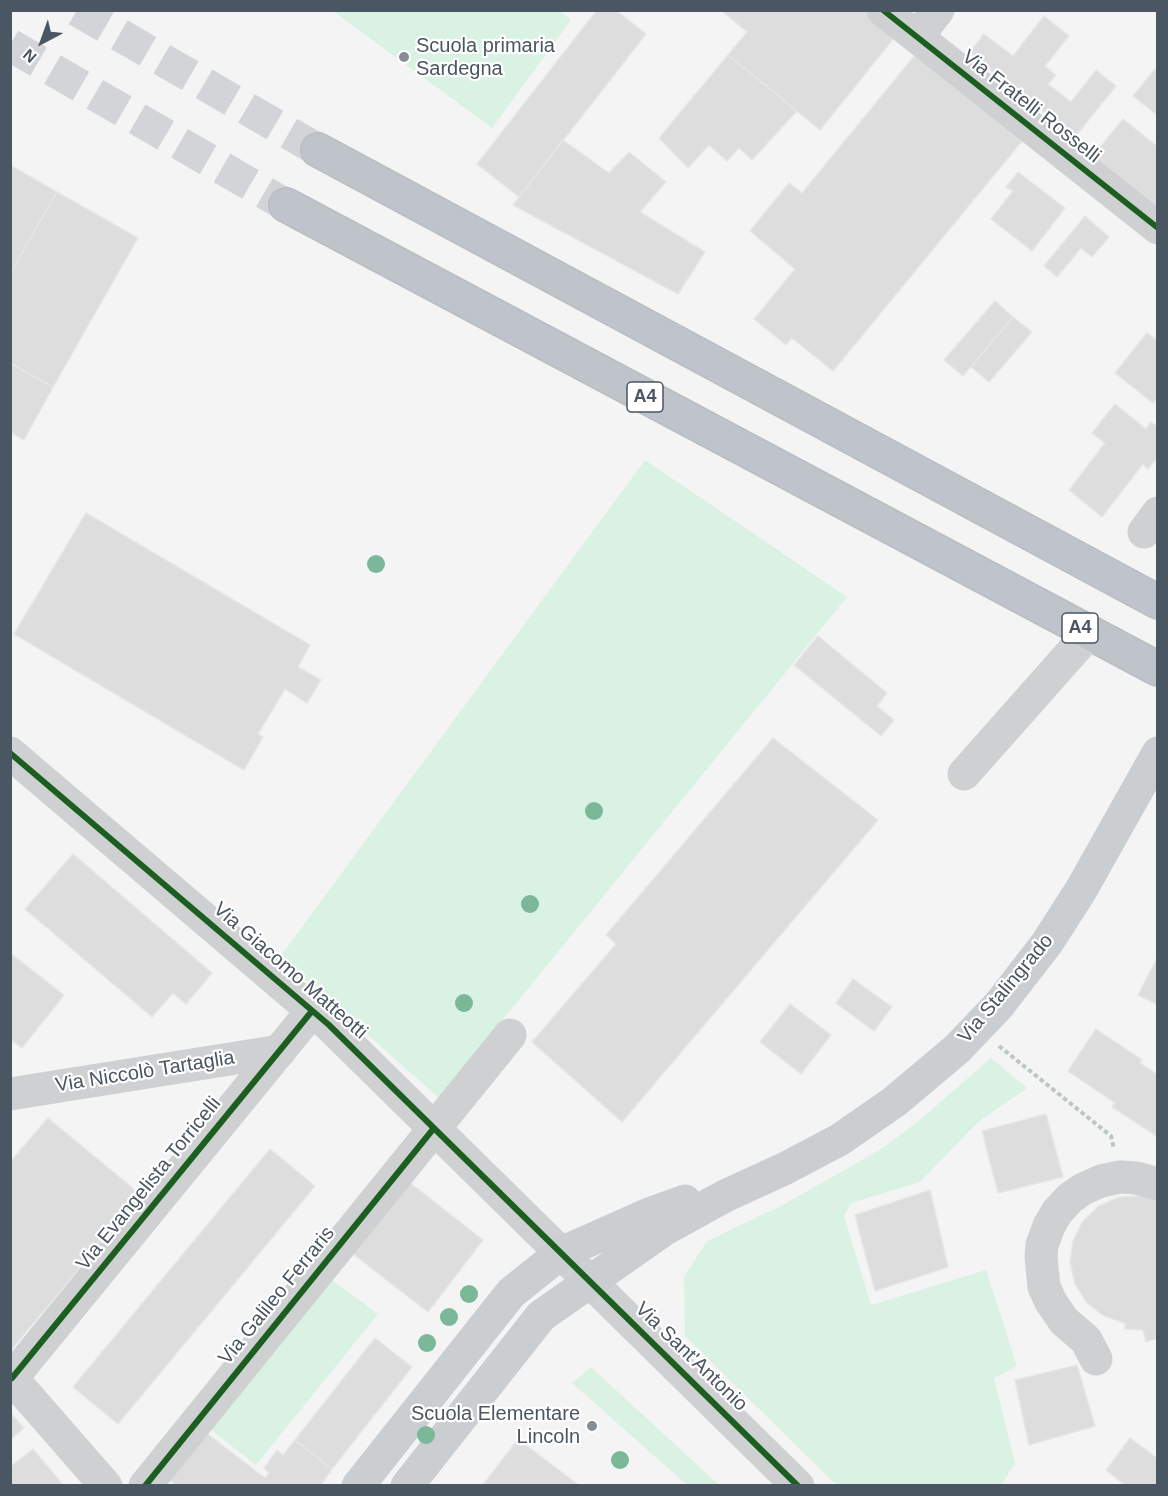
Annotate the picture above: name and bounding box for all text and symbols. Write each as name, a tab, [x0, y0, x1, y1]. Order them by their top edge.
north arrow	[12, 12, 72, 72]
place label: Scuola primaria Sardegna	[416, 34, 555, 81]
street label: Via Fratelli Rosselli	[957, 45, 1105, 169]
text: N	[20, 46, 40, 66]
marker: Scuola primaria Sardegna	[397, 50, 411, 64]
road number: A4	[627, 382, 663, 412]
road number: A4	[1062, 613, 1098, 643]
street label: Via Giacomo Matteotti	[208, 898, 372, 1044]
street label: Via Stalingrado	[953, 929, 1059, 1049]
street label: Via Niccolò Tartaglia	[54, 1046, 236, 1098]
street label: Via Evangelista Torricelli	[72, 1092, 226, 1276]
street label: Via Galileo Ferraris	[214, 1222, 340, 1370]
street label: Via Sant'Antonio	[630, 1297, 752, 1417]
place label: Scuola Elementare Lincoln	[411, 1402, 580, 1449]
marker: Scuola Elementare Lincoln	[585, 1419, 599, 1433]

